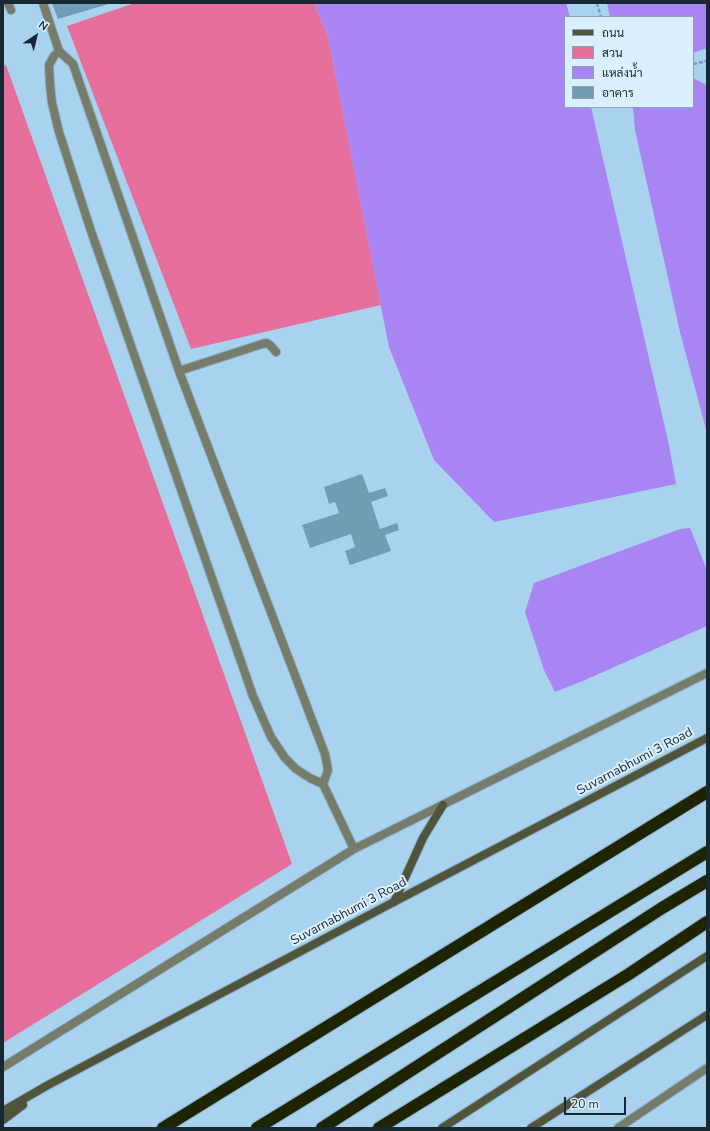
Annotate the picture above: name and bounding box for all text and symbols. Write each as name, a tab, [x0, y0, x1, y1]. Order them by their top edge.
north arrow	[16, 16, 56, 56]
legend	[564, 16, 694, 108]
text: N	[35, 17, 51, 34]
text: ถนน	[602, 25, 624, 41]
text: สวน	[602, 45, 623, 61]
text: แหล่งน้ำ	[602, 65, 642, 81]
text: อาคาร	[602, 85, 634, 101]
street label: Suvarnabhumi 3 Road	[574, 725, 696, 799]
street label: Suvarnabhumi 3 Road	[288, 875, 410, 949]
scale bar	[566, 1089, 628, 1115]
text: 20 m	[571, 1096, 599, 1112]

